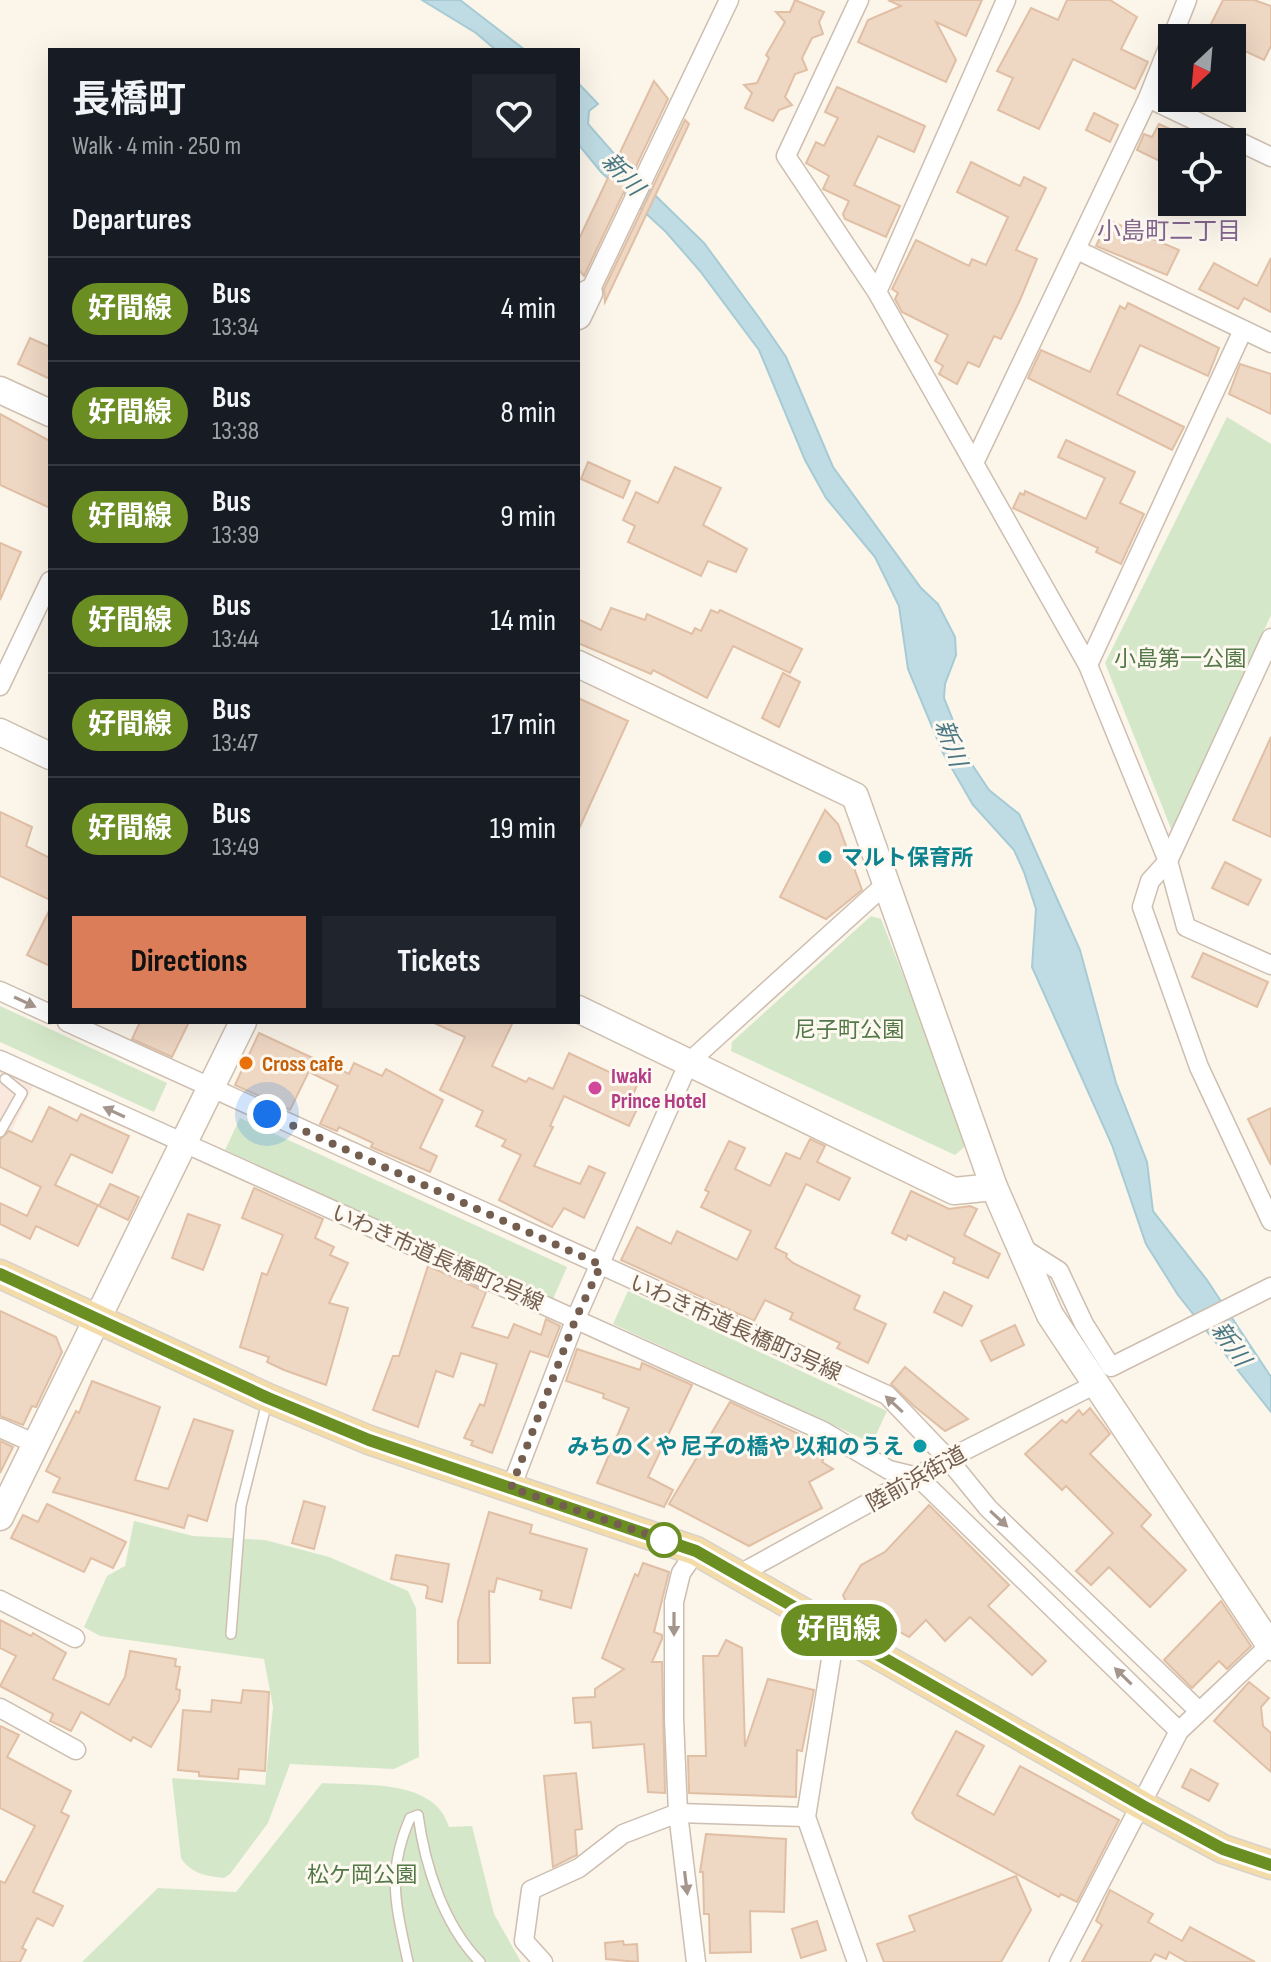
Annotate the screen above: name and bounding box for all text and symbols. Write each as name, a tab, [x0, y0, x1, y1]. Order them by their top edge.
north arrow	[1158, 24, 1246, 112]
map controls	[1158, 24, 1246, 216]
button: heart	[472, 74, 556, 158]
text: 長橋町	[72, 78, 186, 123]
button: locate	[1158, 128, 1246, 216]
text: Walk · 4 min · 250 m	[72, 131, 241, 162]
water label: 新川	[596, 147, 652, 204]
text: Departures	[72, 202, 192, 238]
district label: 小島町二丁目	[1097, 217, 1241, 246]
text: Bus	[212, 276, 251, 312]
text: 4 min	[501, 291, 556, 327]
text: 好間線	[88, 292, 172, 325]
text: 13:34	[212, 312, 259, 343]
text: Bus	[212, 380, 251, 416]
text: 8 min	[500, 395, 556, 431]
text: 好間線	[88, 396, 172, 429]
text: 13:38	[212, 416, 259, 447]
text: Bus	[212, 484, 251, 520]
text: 9 min	[500, 499, 556, 535]
text: 好間線	[88, 500, 172, 533]
text: 13:39	[212, 520, 259, 551]
text: Bus	[212, 588, 251, 624]
text: 14 min	[491, 603, 556, 639]
text: 好間線	[88, 604, 172, 637]
text: 13:44	[212, 624, 259, 655]
park label: 小島第一公園	[1114, 646, 1246, 673]
text: Bus	[212, 692, 251, 728]
text: 17 min	[491, 707, 556, 743]
text: 好間線	[88, 708, 172, 741]
water label: 新川	[929, 716, 973, 774]
text: 13:47	[212, 728, 258, 759]
text: Bus	[212, 796, 251, 832]
text: 19 min	[490, 811, 556, 847]
text: 好間線	[88, 812, 172, 845]
text: 13:49	[212, 832, 259, 863]
place label: マルト保育所	[841, 845, 973, 872]
marker: マルト保育所	[816, 848, 834, 866]
button: Directions	[72, 916, 306, 1008]
button: Tickets	[322, 916, 556, 1008]
one-way arrow	[13, 996, 37, 1009]
park label: 尼子町公園	[794, 1017, 904, 1044]
place label: Cross cafe	[262, 1051, 344, 1078]
marker: Cross cafe	[237, 1054, 255, 1072]
place label: Iwaki Prince Hotel	[611, 1063, 706, 1115]
marker: Iwaki Prince Hotel	[586, 1079, 604, 1097]
your location	[247, 1094, 287, 1134]
one-way arrow	[103, 1106, 126, 1119]
street label: いわき市道長橋町2号線	[327, 1199, 548, 1317]
street label: いわき市道長橋町3号線	[625, 1269, 846, 1387]
water label: 新川	[1205, 1316, 1258, 1375]
one-way arrow	[885, 1395, 904, 1413]
place label: みちのくや 尼子の橋や 以和のうえ	[567, 1434, 904, 1461]
marker: みちのくや 尼子の橋や 以和のうえ	[911, 1437, 929, 1455]
street label: 陸前浜街道	[862, 1441, 971, 1518]
one-way arrow	[989, 1509, 1008, 1527]
unlabelled marker	[647, 1523, 681, 1557]
line badge: 好間線	[793, 1604, 885, 1656]
one-way arrow	[668, 1612, 680, 1637]
text: 好間線	[797, 1613, 881, 1646]
one-way arrow	[1114, 1668, 1133, 1686]
park label: 松ケ岡公園	[307, 1862, 417, 1889]
one-way arrow	[680, 1871, 693, 1896]

